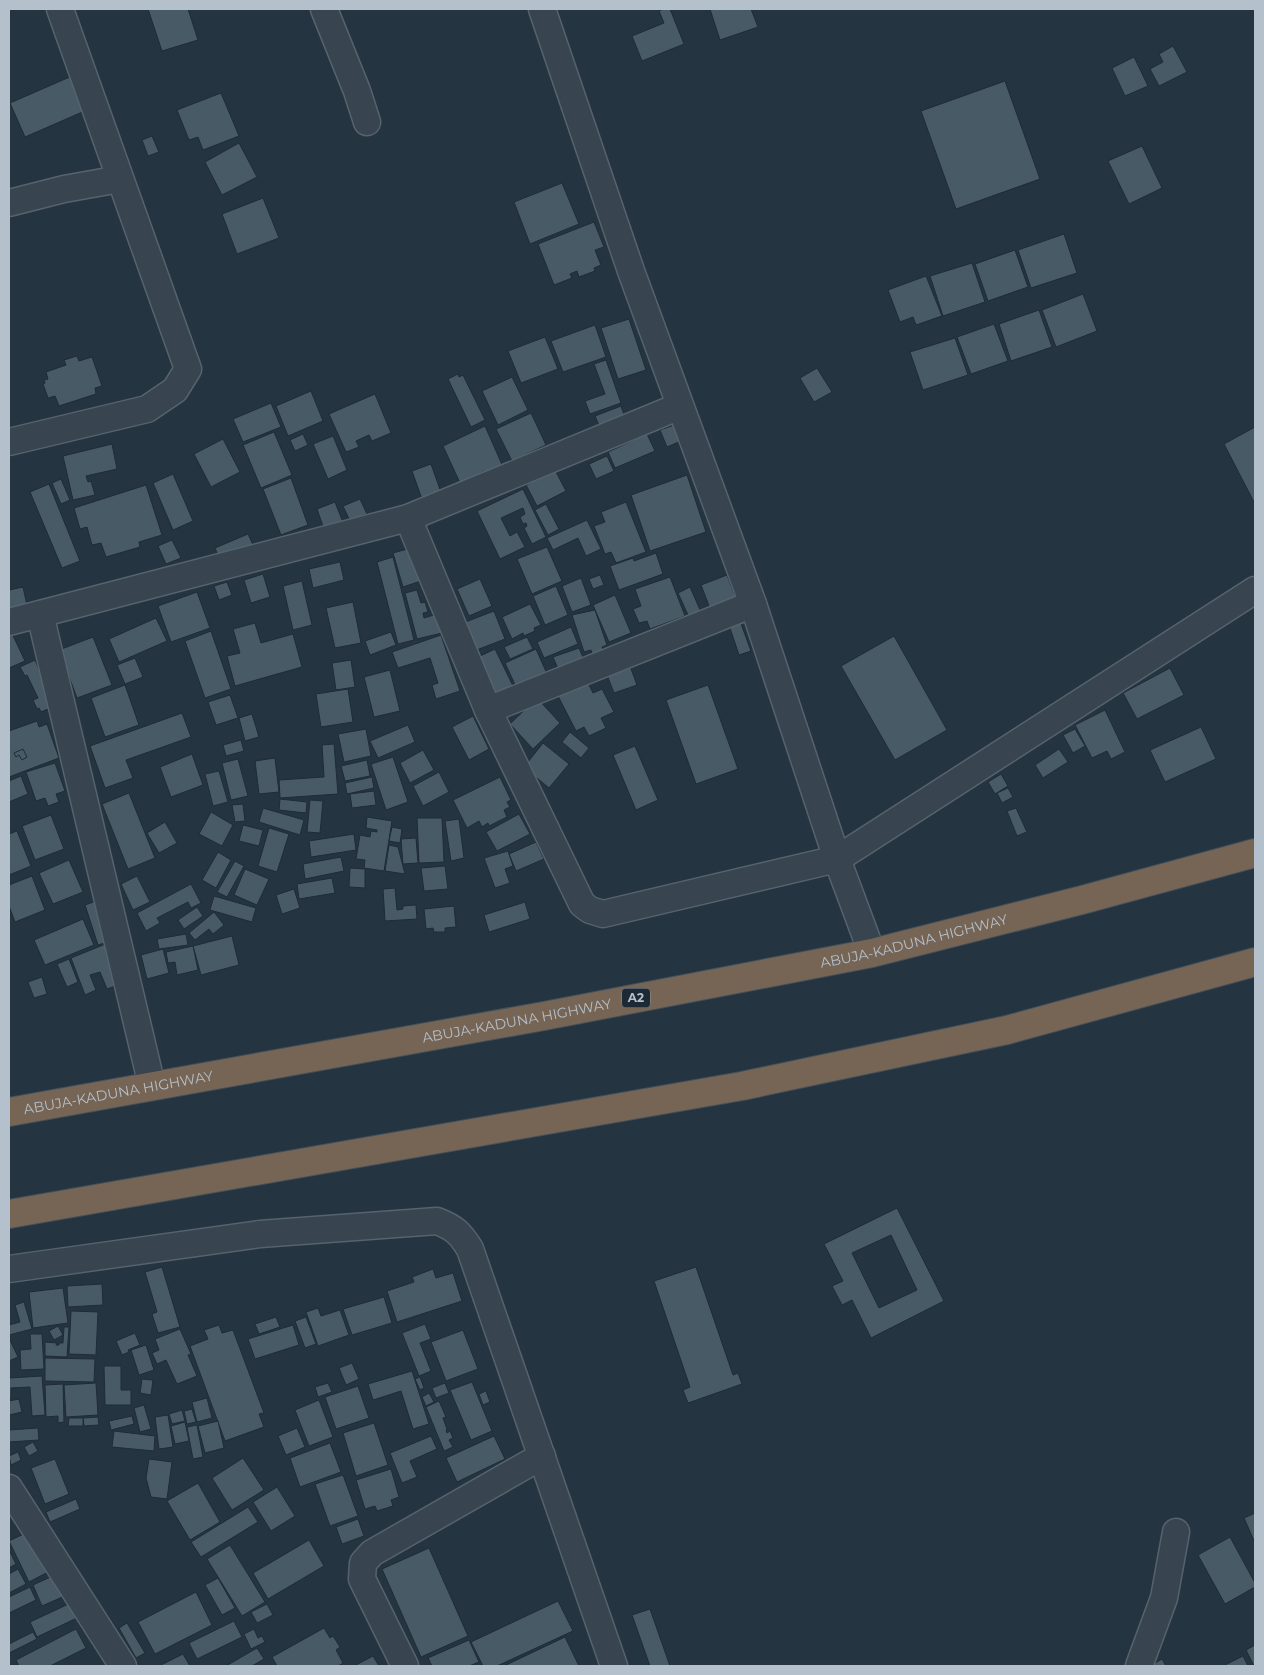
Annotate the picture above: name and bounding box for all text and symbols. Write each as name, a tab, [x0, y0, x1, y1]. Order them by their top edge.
street label: ABUJA-KADUNA HIGHWAY	[819, 910, 1010, 972]
road number: A2	[622, 988, 650, 1008]
street label: ABUJA-KADUNA HIGHWAY	[421, 994, 613, 1047]
street label: ABUJA-KADUNA HIGHWAY	[22, 1067, 214, 1118]

